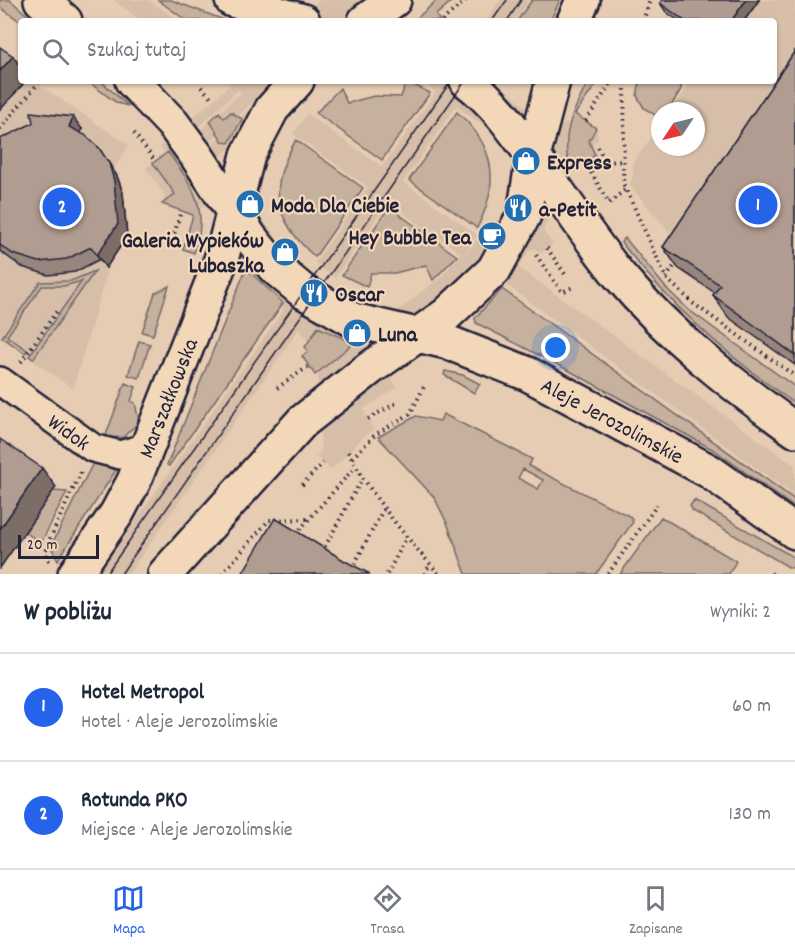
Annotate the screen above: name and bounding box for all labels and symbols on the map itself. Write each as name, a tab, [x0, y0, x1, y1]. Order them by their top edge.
north arrow	[651, 102, 705, 156]
shop icon: Express	[510, 145, 542, 177]
place label: Express	[547, 149, 612, 180]
pin: 1	[738, 182, 777, 228]
pin: 2	[42, 184, 82, 230]
shop icon: Moda Dla Ciebie	[234, 188, 266, 220]
place label: Moda Dla Ciebie	[271, 192, 399, 223]
restaurant icon: a-Petit	[502, 192, 534, 224]
place label: a-Petit	[539, 196, 598, 227]
cafe icon: Hey Bubble Tea	[476, 220, 508, 252]
place label: Hey Bubble Tea	[348, 224, 472, 255]
place label: Galeria Wypieków Lubaszka	[122, 227, 265, 283]
shop icon: Galeria Wypieków Lubaszka	[269, 236, 301, 268]
restaurant icon: Oscar	[298, 277, 330, 309]
place label: Oscar	[335, 281, 385, 312]
shop icon: Luna	[341, 317, 373, 349]
place label: Luna	[378, 321, 418, 352]
your location	[541, 333, 570, 362]
street label: Marszałkowska	[133, 334, 208, 463]
street label: Aleje Jerozolimskie	[534, 372, 688, 473]
street label: Widok	[40, 408, 95, 460]
scale bar	[18, 532, 99, 560]

